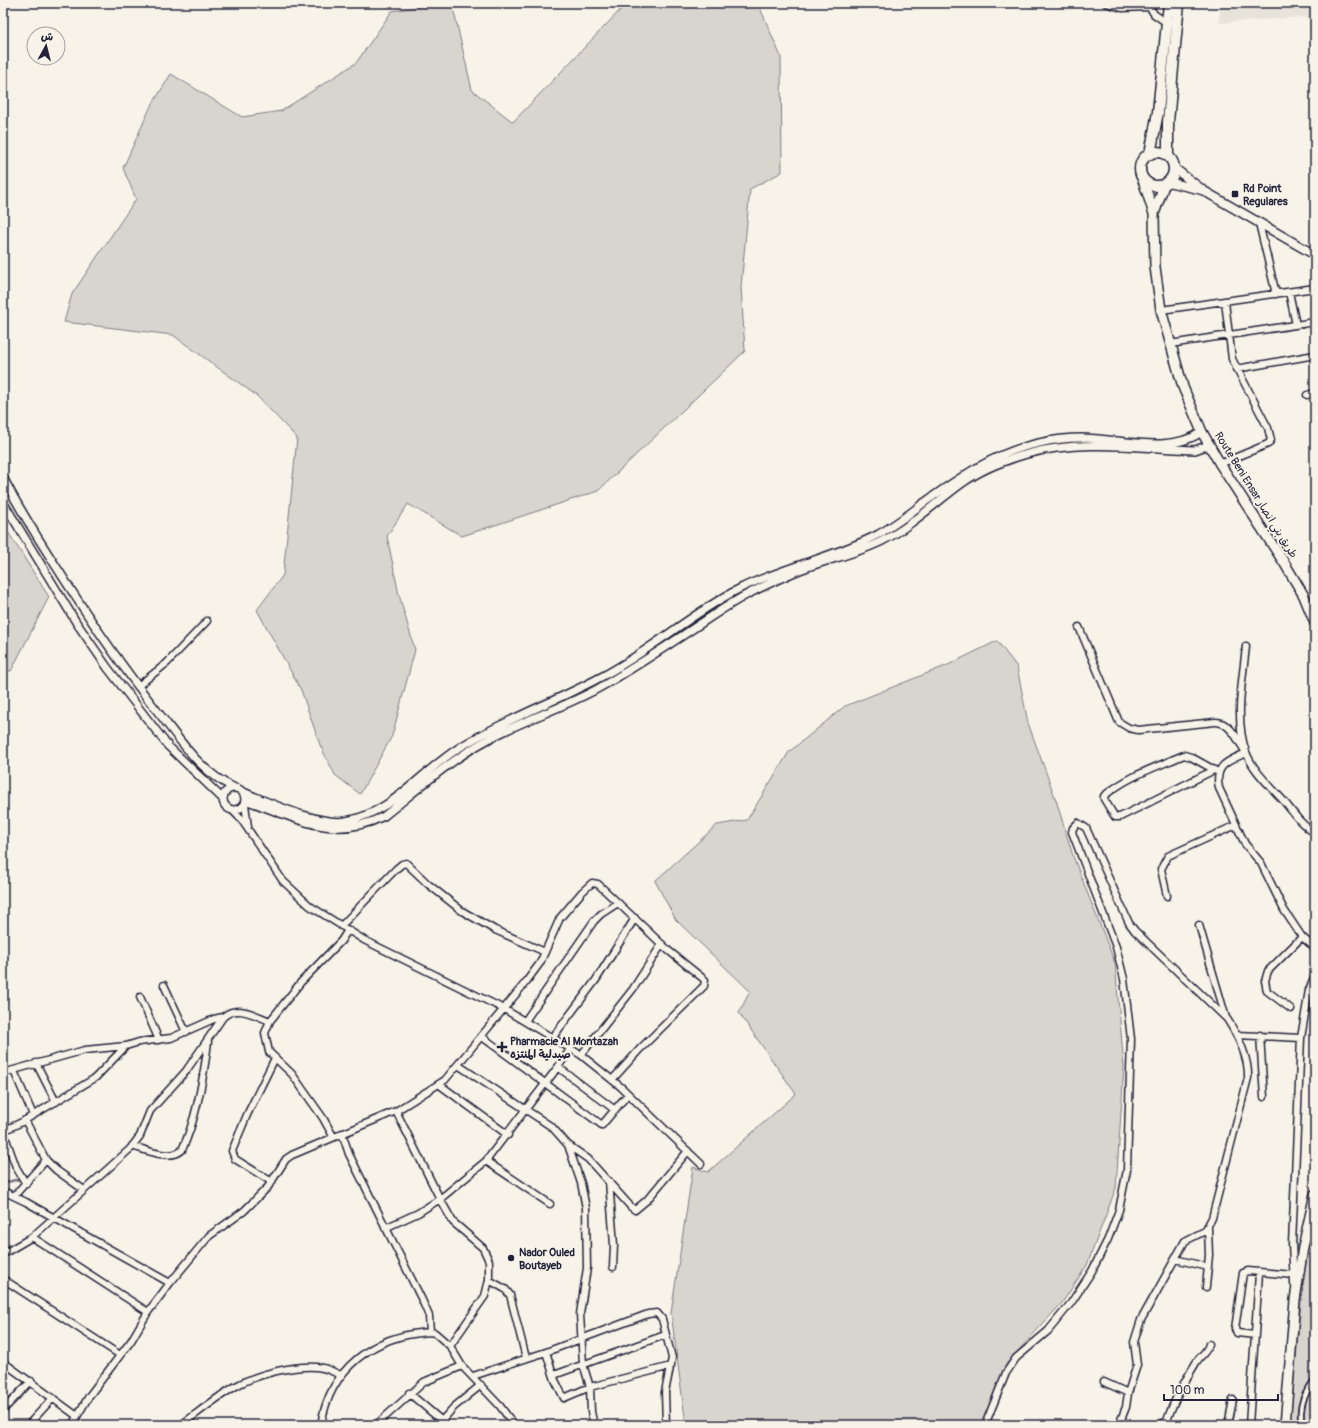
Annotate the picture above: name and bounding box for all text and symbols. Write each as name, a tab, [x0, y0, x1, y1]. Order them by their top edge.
north arrow	[26, 26, 66, 66]
text: ش	[40, 29, 54, 44]
place label: Rd Point Regulares	[1243, 182, 1288, 208]
marker: Rd Point Regulares	[1230, 189, 1240, 199]
street label: Route Beni Ensar طريق بني انصار	[1208, 430, 1300, 562]
place label: Pharmacie Al Montazah صيدلية المنتزه	[510, 1035, 618, 1061]
marker: Pharmacie Al Montazah صيدلية المنتزه	[497, 1042, 507, 1052]
place label: Nador Ouled Boutayeb	[519, 1246, 575, 1272]
marker: Nador Ouled Boutayeb	[506, 1253, 516, 1263]
scale bar	[1164, 1376, 1278, 1402]
text: 100 m	[1170, 1383, 1205, 1398]

